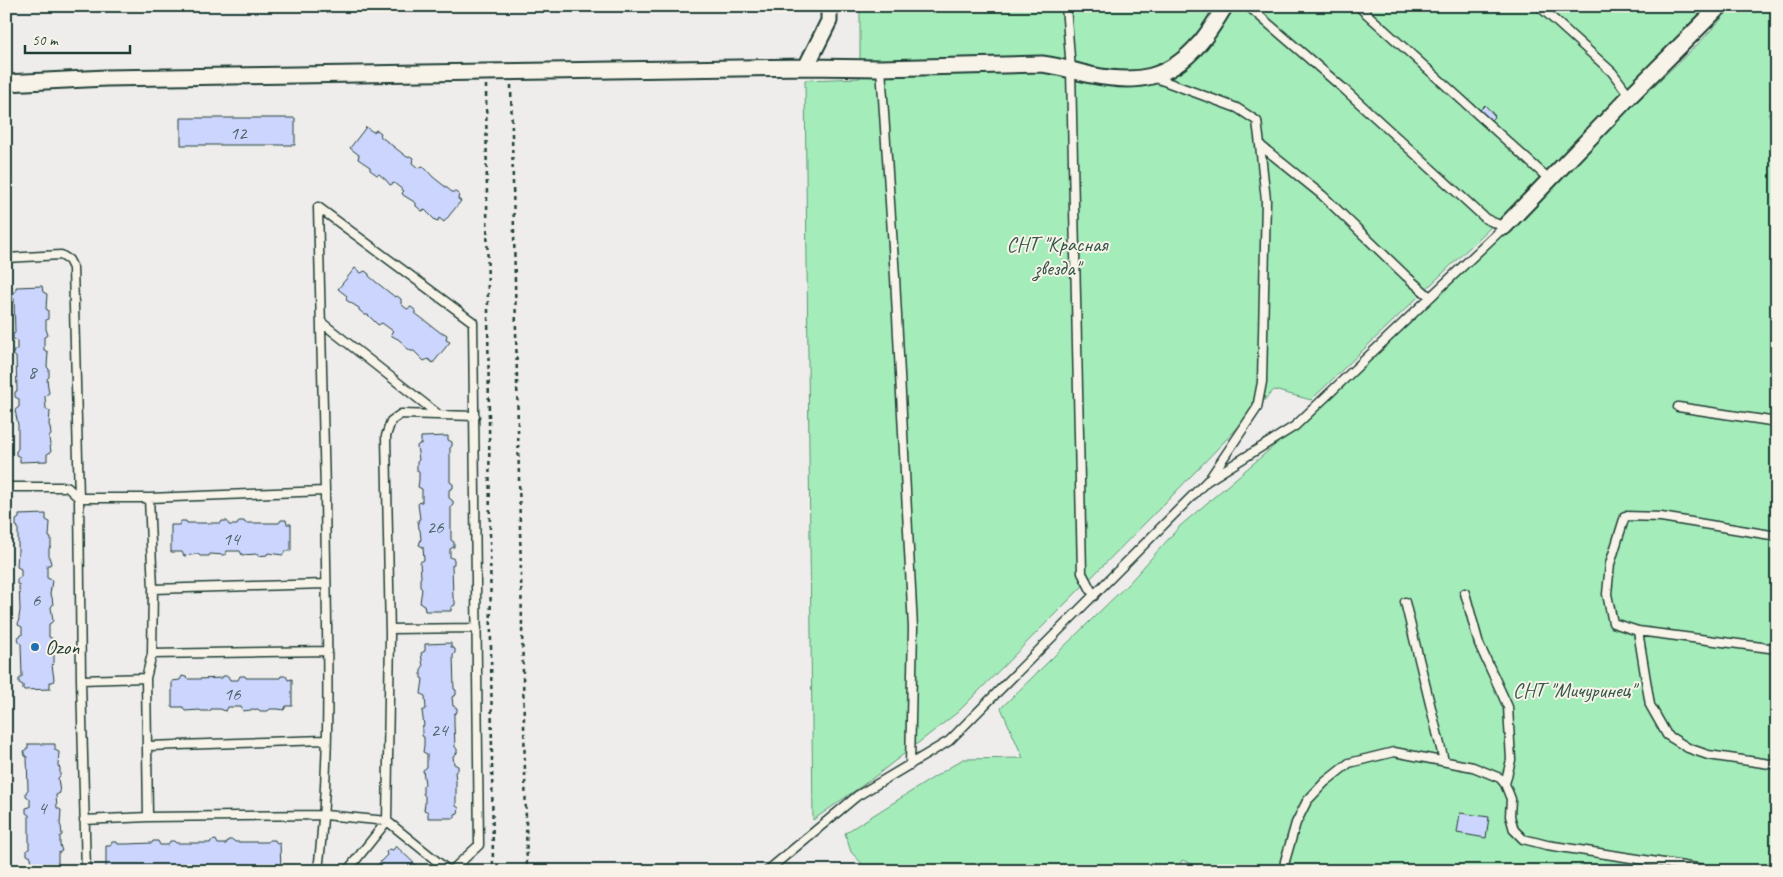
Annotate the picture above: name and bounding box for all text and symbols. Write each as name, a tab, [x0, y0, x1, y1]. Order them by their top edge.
scale bar	[25, 22, 130, 54]
text: 50 m	[32, 31, 59, 50]
house number: 12	[229, 121, 248, 145]
park label: СНТ "Красная звезда"	[1006, 231, 1109, 282]
house number: 8	[28, 360, 39, 384]
house number: 26	[426, 515, 445, 539]
house number: 14	[222, 527, 242, 551]
house number: 6	[32, 588, 42, 612]
place label: Ozon	[45, 634, 80, 660]
marker: Ozon	[29, 641, 41, 653]
park label: СНТ "Мичуринец"	[1513, 677, 1639, 703]
house number: 16	[223, 682, 242, 706]
house number: 24	[430, 718, 450, 742]
house number: 4	[38, 796, 49, 820]

